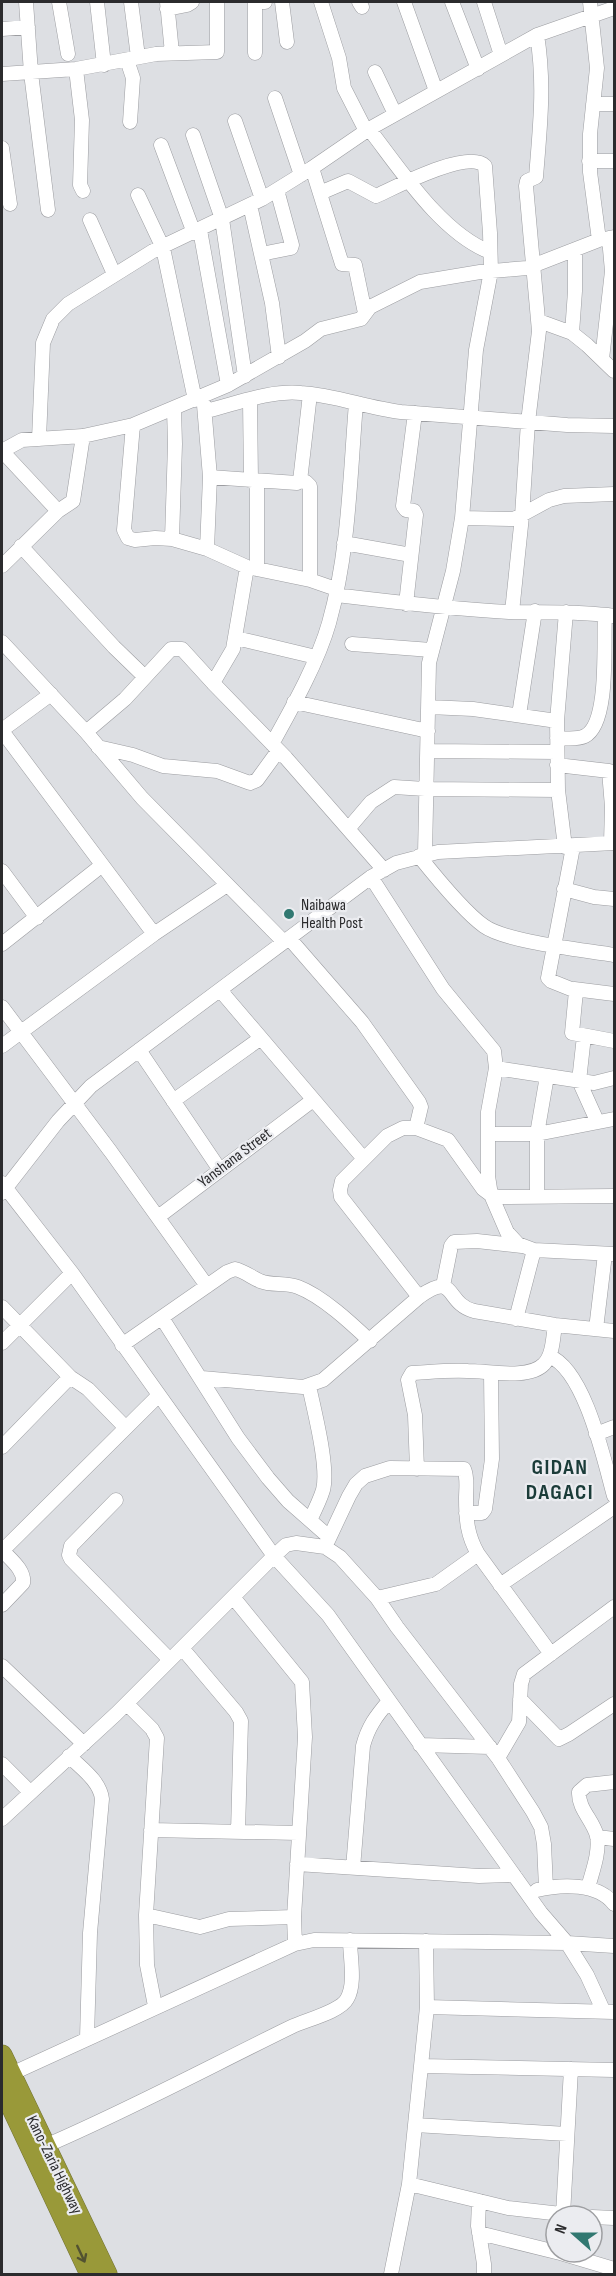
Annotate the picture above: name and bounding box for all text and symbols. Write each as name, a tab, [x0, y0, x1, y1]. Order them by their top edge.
place label: Naibawa Health Post	[301, 896, 363, 933]
marker: Naibawa Health Post	[282, 907, 296, 921]
street label: Yanshana Street	[195, 1124, 276, 1192]
district label: GIDAN DAGACI	[526, 1454, 594, 1506]
street label: Kano-Zaria Highway	[22, 2113, 86, 2217]
north arrow	[544, 2204, 604, 2264]
text: N	[551, 2222, 572, 2237]
one-way arrow	[75, 2244, 87, 2262]

